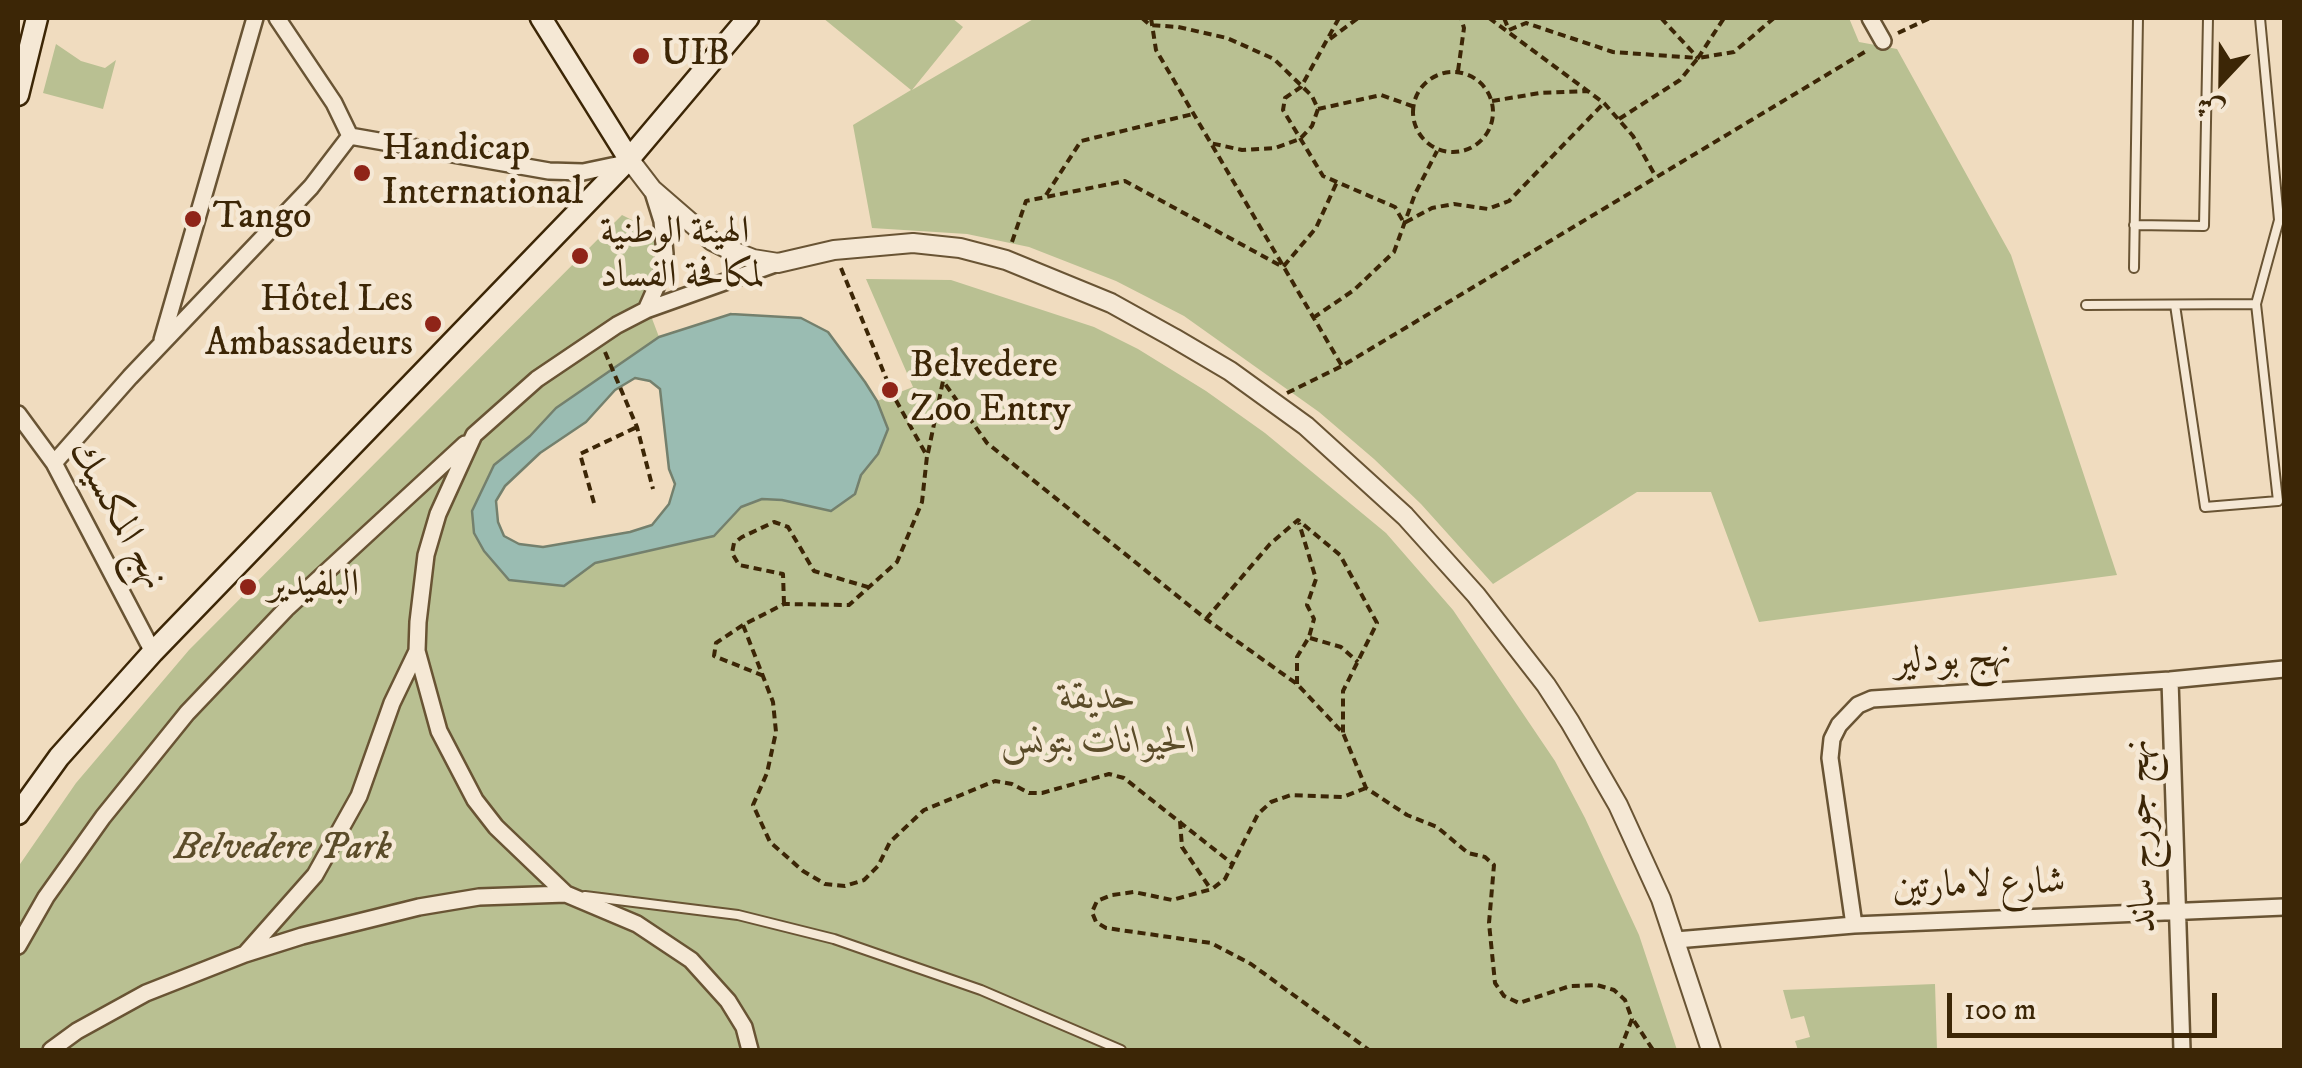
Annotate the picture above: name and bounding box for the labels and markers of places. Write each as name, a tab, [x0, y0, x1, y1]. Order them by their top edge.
place label: UIB	[661, 33, 730, 79]
marker: UIB	[630, 45, 652, 67]
place label: Handicap International	[382, 128, 583, 218]
marker: Handicap International	[351, 162, 373, 184]
place label: Tango	[213, 196, 311, 242]
marker: Tango	[182, 208, 204, 230]
place label: الهيئة الوطنية لمكافحة الفساد	[600, 211, 765, 300]
marker: الهيئة الوطنية لمكافحة الفساد	[569, 245, 591, 267]
place label: Hôtel Les Ambassadeurs	[205, 279, 413, 368]
marker: Hôtel Les Ambassadeurs	[422, 313, 444, 335]
place label: Belvedere Zoo Entry	[910, 345, 1070, 434]
marker: Belvedere Zoo Entry	[879, 379, 901, 401]
place label: البلفيدير	[268, 564, 359, 610]
marker: البلفيدير	[237, 576, 259, 598]

